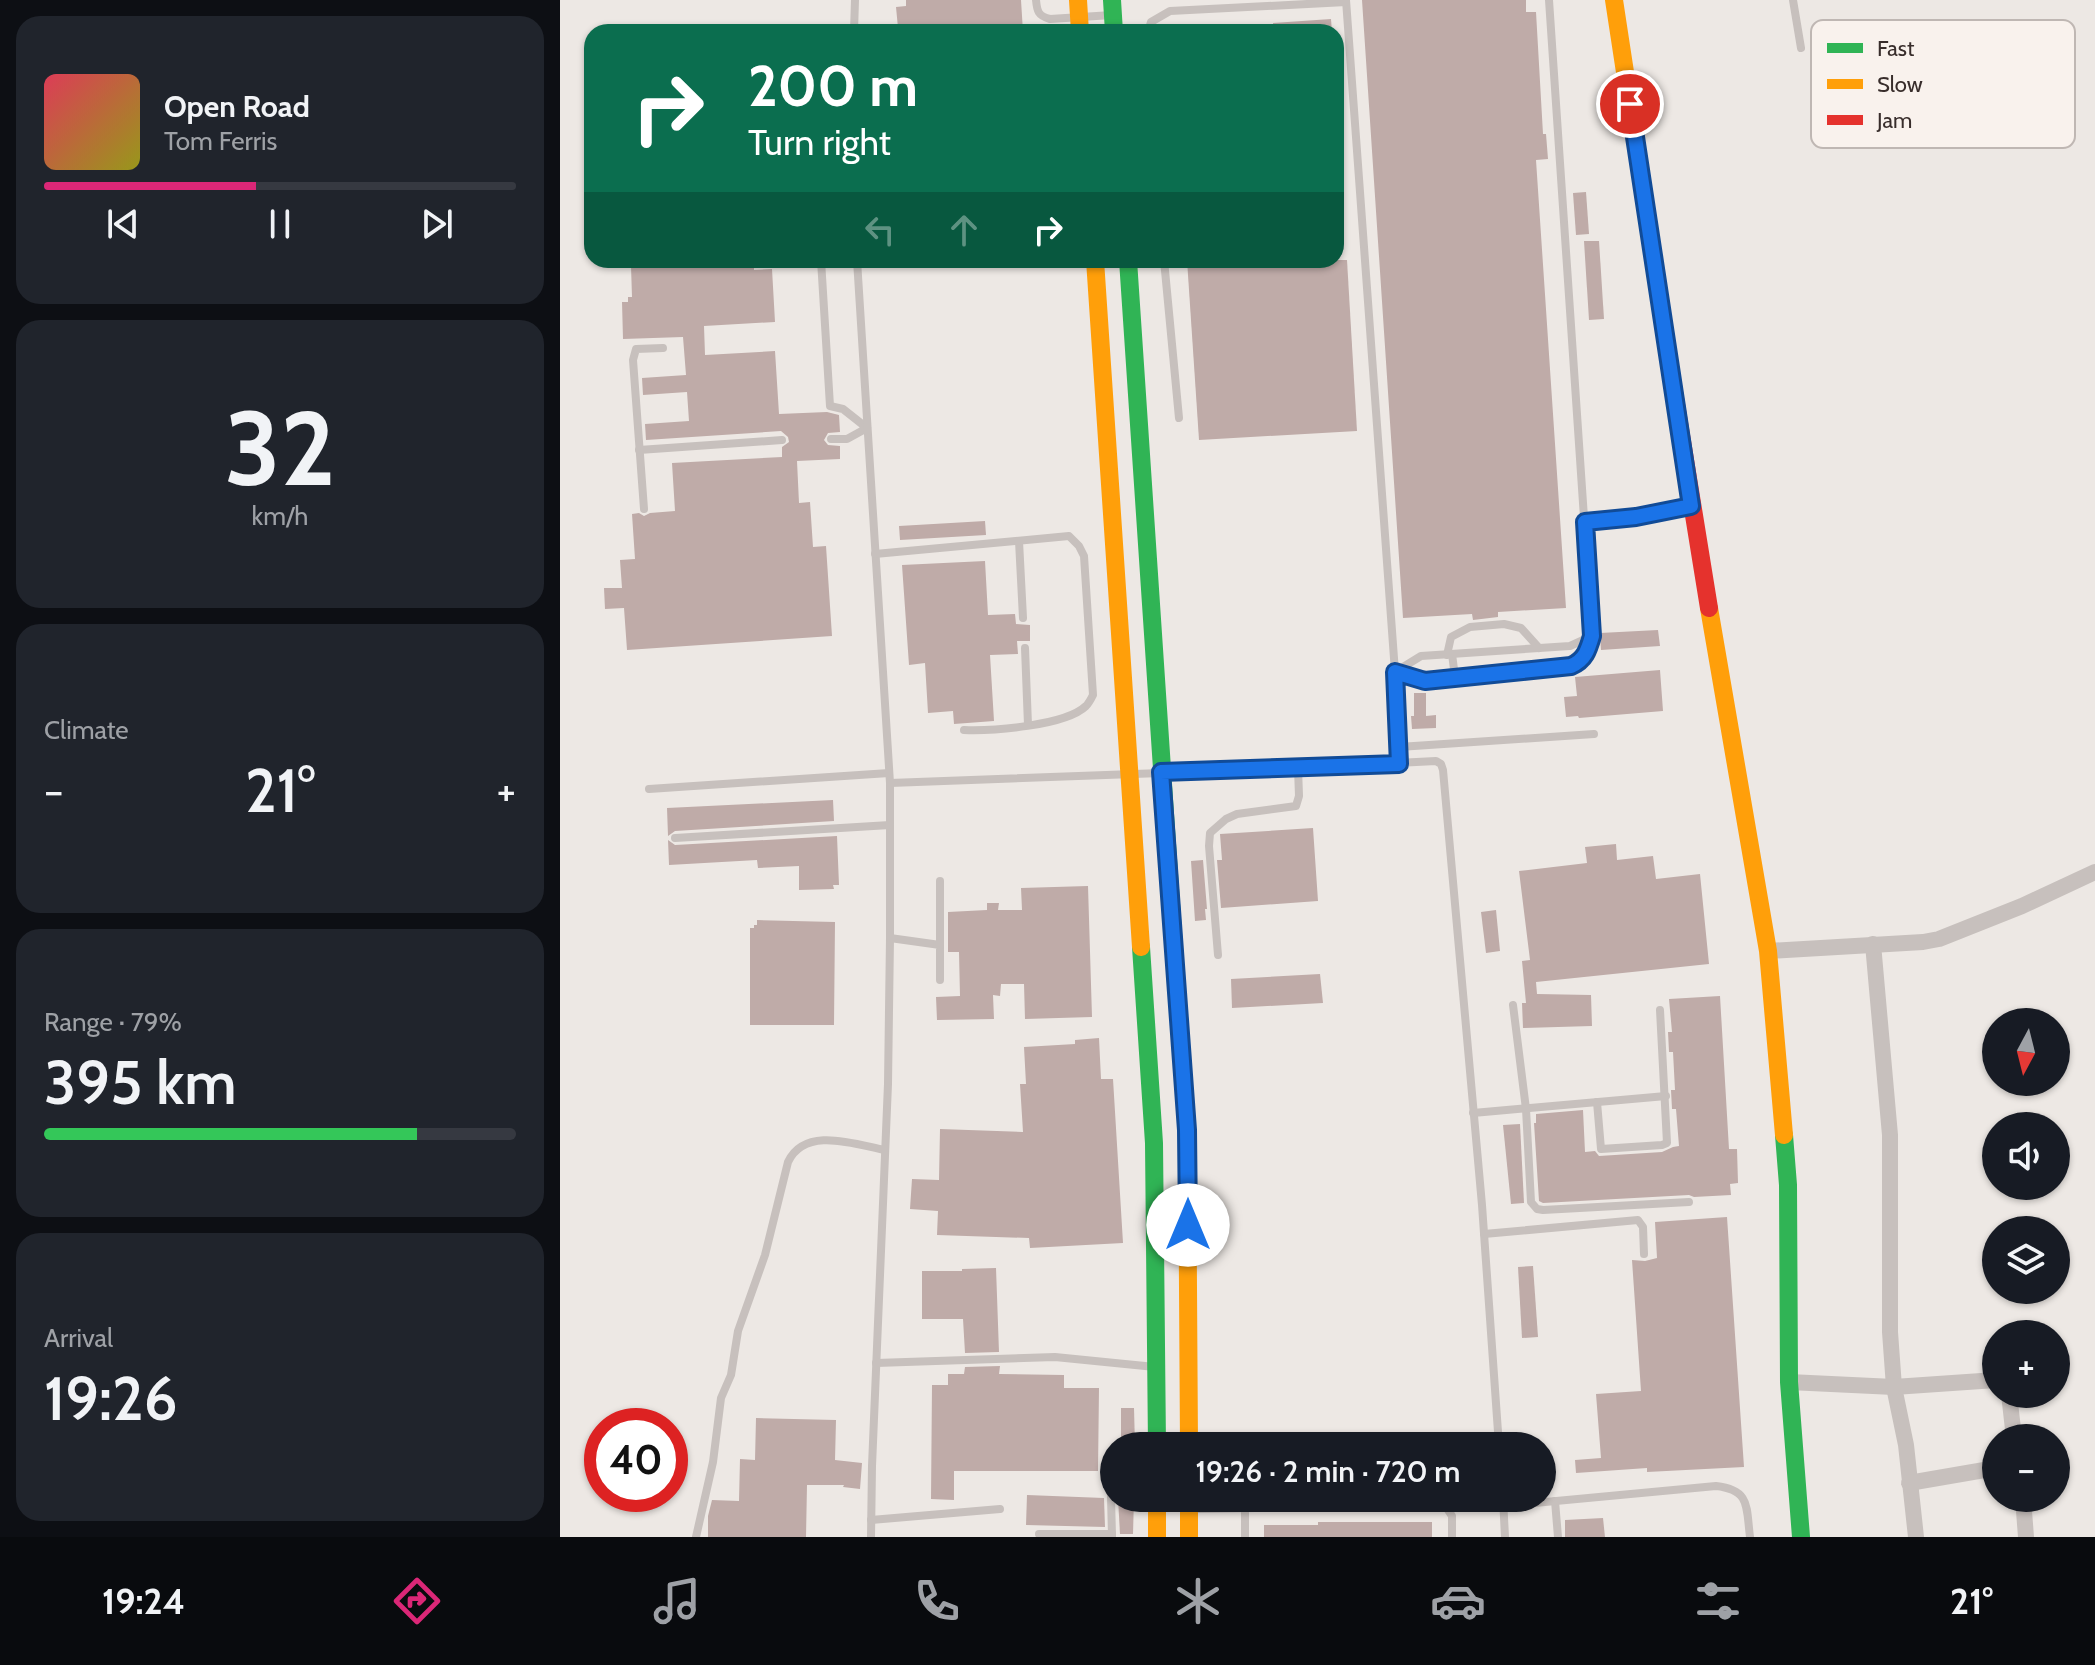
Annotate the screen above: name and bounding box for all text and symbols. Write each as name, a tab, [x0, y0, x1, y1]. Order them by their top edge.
legend	[1811, 20, 2075, 148]
text: Fast	[1877, 35, 1915, 62]
text: 200 m	[748, 52, 918, 120]
icon: right	[616, 56, 720, 160]
pin	[1596, 70, 1664, 138]
text: Slow	[1877, 71, 1923, 98]
icon: arrive	[1608, 82, 1652, 126]
text: Open Road	[164, 88, 310, 125]
text: Jam	[1876, 107, 1912, 134]
text: Turn right	[748, 120, 891, 164]
text: Tom Ferris	[164, 125, 277, 157]
icon: previous	[101, 202, 145, 246]
icon: pause	[258, 202, 302, 246]
icon: next	[415, 202, 459, 246]
icon: left	[858, 208, 902, 252]
icon: ahead	[942, 208, 986, 252]
icon: right	[1026, 208, 1070, 252]
text: 32	[224, 385, 336, 511]
text: km/h	[252, 500, 308, 532]
text: Climate	[44, 714, 129, 746]
text: 21°	[245, 754, 315, 827]
text: −	[44, 764, 63, 817]
text: +	[497, 764, 516, 817]
text: Range · 79%	[44, 1006, 182, 1038]
north arrow	[1982, 1008, 2070, 1096]
map controls	[1982, 1008, 2070, 1512]
text: 395 km	[44, 1046, 237, 1119]
button: sound	[1982, 1112, 2070, 1200]
position arrow	[1146, 1183, 1230, 1267]
button: layers	[1982, 1216, 2070, 1304]
button: +	[1982, 1320, 2070, 1408]
text: Arrival	[44, 1322, 113, 1354]
text: 19:26	[44, 1362, 178, 1435]
speed limit sign: 40	[584, 1408, 688, 1512]
button: −	[1982, 1424, 2070, 1512]
text: 19:26 · 2 min · 720 m	[1195, 1453, 1461, 1490]
icon: directions	[389, 1573, 445, 1629]
icon: music	[649, 1573, 705, 1629]
icon: phone	[909, 1573, 965, 1629]
icon: climate	[1170, 1573, 1226, 1629]
icon: car	[1430, 1573, 1486, 1629]
icon: filters	[1690, 1573, 1746, 1629]
text: 19:24	[102, 1579, 185, 1623]
text: 21°	[1950, 1579, 1993, 1623]

